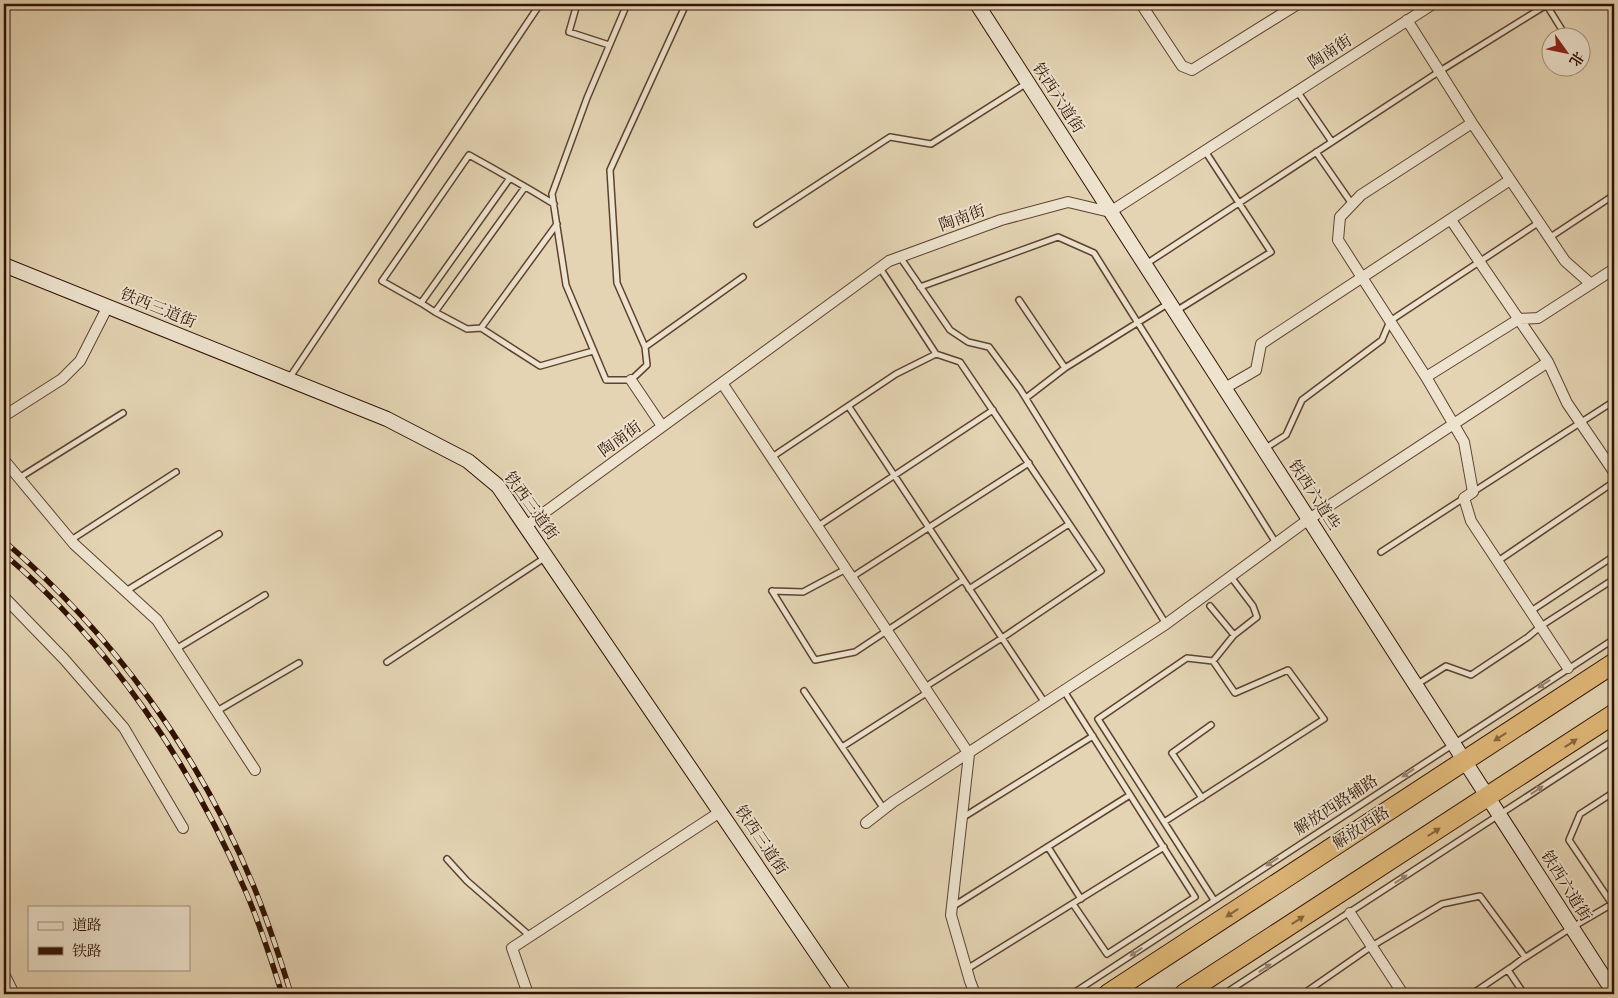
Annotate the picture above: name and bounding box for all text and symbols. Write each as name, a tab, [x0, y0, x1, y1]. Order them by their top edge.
north arrow	[1540, 28, 1590, 78]
street label: 陶南街	[1304, 30, 1356, 74]
text: 北	[1565, 48, 1588, 70]
street label: 铁西六道街	[1027, 58, 1089, 138]
street label: 陶南街	[936, 199, 988, 237]
street label: 铁西三道街	[117, 283, 199, 333]
street label: 陶南街	[594, 416, 646, 462]
street label: 铁西六道些	[1283, 455, 1345, 535]
street label: 铁西三道街	[499, 467, 563, 545]
one-way arrow	[1537, 679, 1551, 689]
one-way arrow	[1493, 733, 1507, 742]
one-way arrow	[1564, 738, 1577, 748]
one-way arrow	[1401, 768, 1414, 778]
street label: 解放西路辅路	[1291, 771, 1381, 839]
one-way arrow	[1530, 786, 1544, 795]
street label: 铁西三道街	[730, 801, 792, 879]
street label: 解放西路	[1329, 803, 1393, 853]
one-way arrow	[1428, 827, 1441, 836]
street label: 铁西六道街	[1535, 846, 1597, 926]
one-way arrow	[1265, 857, 1279, 867]
one-way arrow	[1394, 874, 1408, 884]
legend	[28, 906, 190, 970]
one-way arrow	[1225, 908, 1239, 917]
text: 道路	[72, 915, 102, 935]
one-way arrow	[1291, 915, 1305, 925]
text: 铁路	[72, 941, 102, 961]
one-way arrow	[1130, 947, 1143, 956]
one-way arrow	[1258, 963, 1271, 972]

